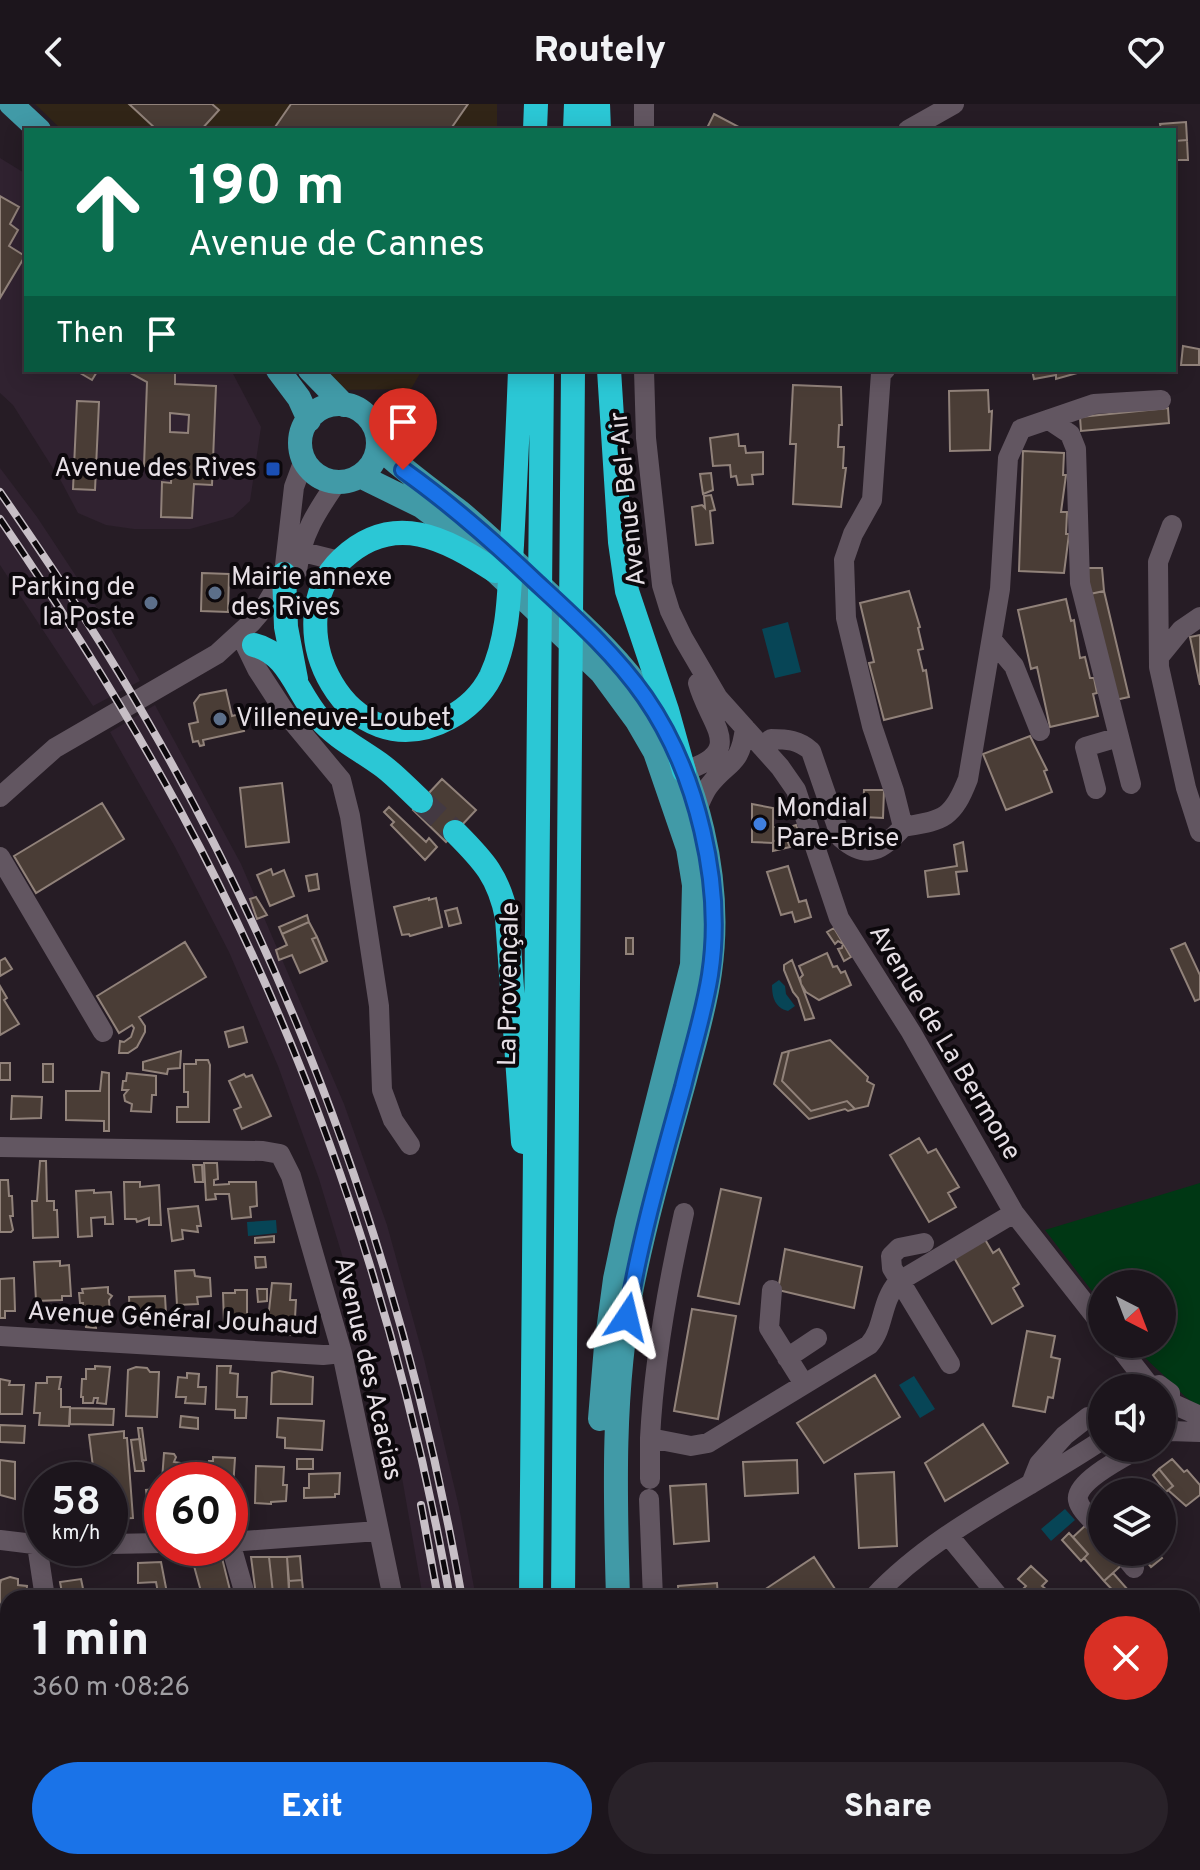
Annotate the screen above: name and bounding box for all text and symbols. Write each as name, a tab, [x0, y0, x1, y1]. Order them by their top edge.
text: Routely	[534, 29, 666, 75]
icon: back	[32, 30, 76, 74]
icon: heart	[1124, 30, 1168, 74]
text: 190 m	[188, 154, 345, 224]
icon: ahead	[56, 160, 160, 264]
text: Avenue de Cannes	[188, 223, 485, 269]
icon: arrive	[140, 312, 184, 356]
text: Then	[56, 316, 124, 353]
pin	[369, 388, 437, 470]
icon: arrive	[381, 400, 425, 444]
street label: Avenue Bel-Air	[603, 410, 655, 588]
place label: Avenue des Rives	[54, 453, 257, 486]
marker: Avenue des Rives	[264, 460, 282, 478]
place label: Mairie annexe des Rives	[231, 562, 392, 625]
place label: Parking de la Poste	[10, 572, 135, 635]
marker: Mairie annexe des Rives	[206, 584, 224, 602]
marker: Parking de la Poste	[142, 594, 160, 612]
place label: Villeneuve-Loubet	[236, 703, 451, 736]
marker: Villeneuve-Loubet	[211, 710, 229, 728]
place label: Mondial Pare-Brise	[776, 793, 899, 856]
marker: Mondial Pare-Brise	[751, 815, 769, 833]
street label: La Provençale	[492, 902, 528, 1066]
street label: Avenue de La Bermone	[860, 919, 1028, 1167]
street label: Avenue des Acacias	[325, 1254, 409, 1484]
north arrow	[1088, 1270, 1176, 1358]
map controls	[1088, 1270, 1176, 1566]
position arrow	[585, 1275, 669, 1359]
street label: Avenue Général Jouhaud	[27, 1296, 319, 1344]
button: sound	[1088, 1374, 1176, 1462]
speed limit sign: 60	[144, 1462, 248, 1566]
button: layers	[1088, 1478, 1176, 1566]
text: 58	[51, 1479, 101, 1529]
text: km/h	[52, 1521, 100, 1547]
text: 1 min	[32, 1612, 149, 1672]
button: close	[1084, 1616, 1168, 1700]
text: 360 m · 08:26	[32, 1672, 190, 1705]
button: Exit	[32, 1762, 592, 1854]
button: Share	[608, 1762, 1168, 1854]

